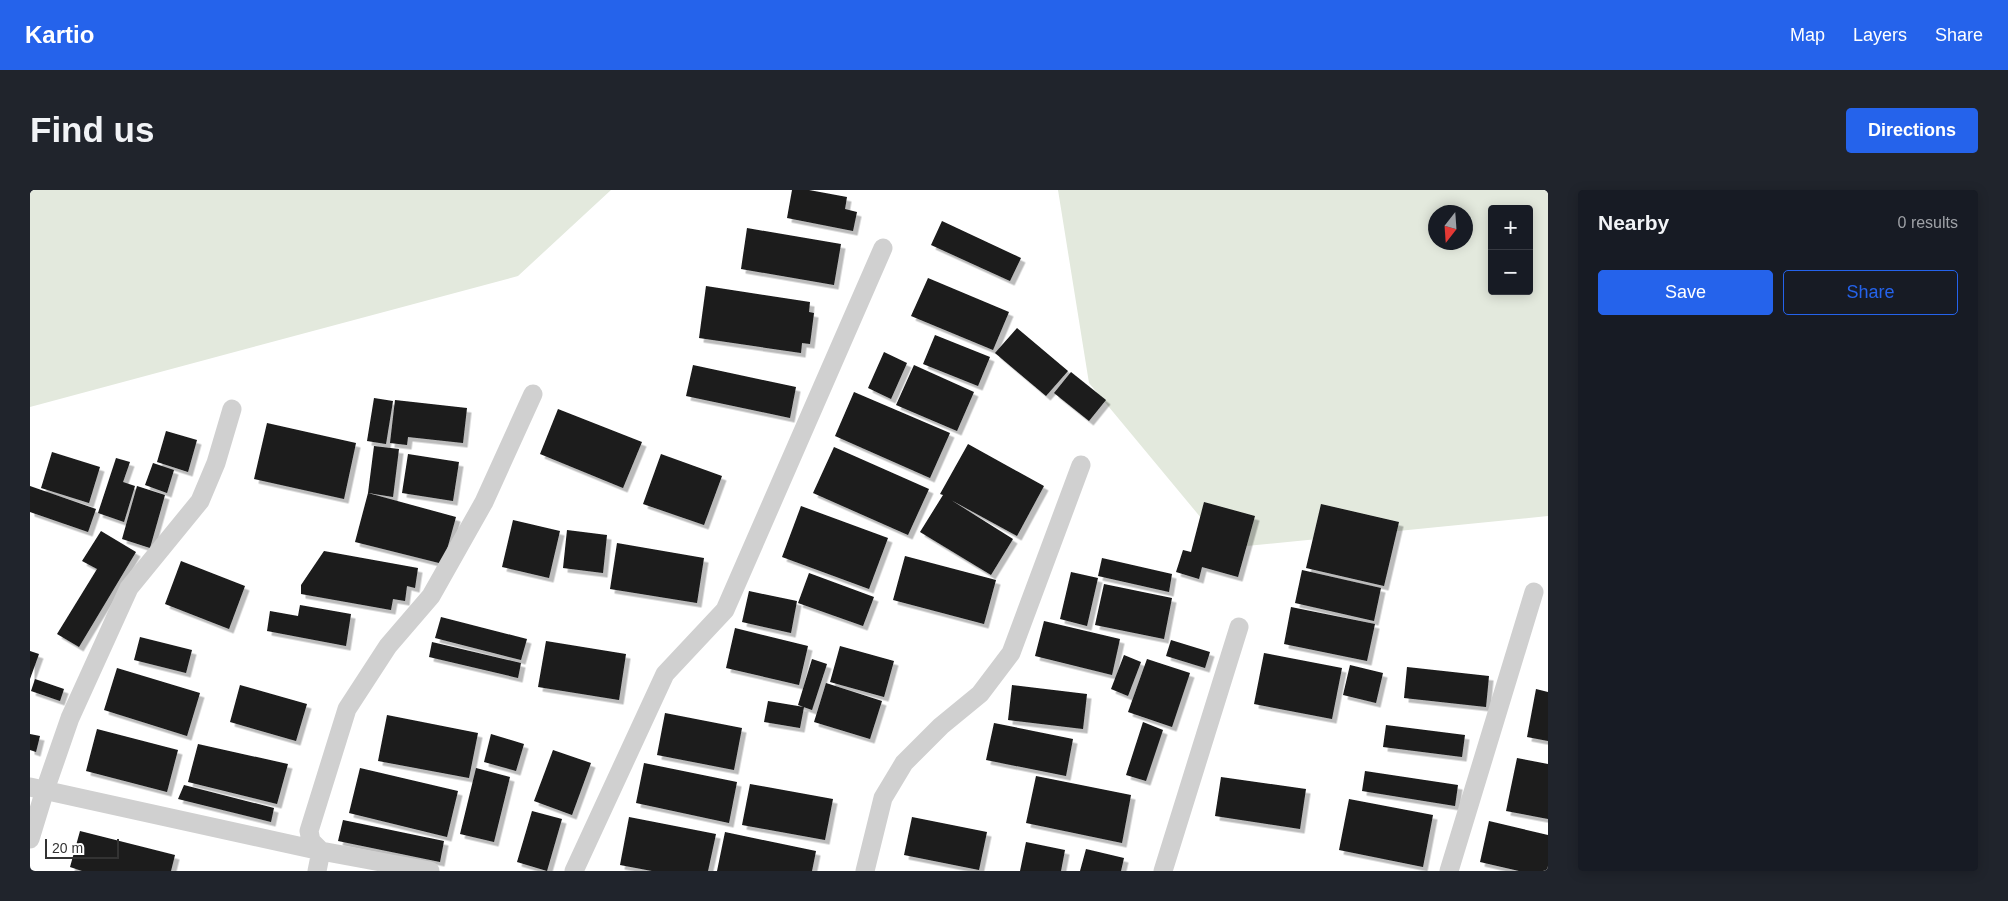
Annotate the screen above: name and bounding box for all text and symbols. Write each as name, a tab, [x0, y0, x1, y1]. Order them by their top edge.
text: Kartio	[25, 21, 94, 48]
text: Map	[1790, 25, 1825, 45]
text: Layers	[1853, 25, 1907, 45]
text: Share	[1935, 25, 1983, 45]
button: Directions	[1846, 108, 1978, 153]
text: Find us	[30, 110, 154, 149]
north arrow	[1428, 205, 1473, 250]
map controls	[1488, 205, 1533, 295]
button: +	[1488, 205, 1533, 250]
text: Nearby	[1598, 211, 1669, 234]
text: 0 results	[1898, 214, 1958, 231]
button: −	[1488, 250, 1533, 295]
button: Save	[1598, 270, 1773, 315]
button: Share	[1783, 270, 1958, 315]
scale bar	[45, 836, 119, 859]
text: 20 m	[52, 840, 83, 856]

